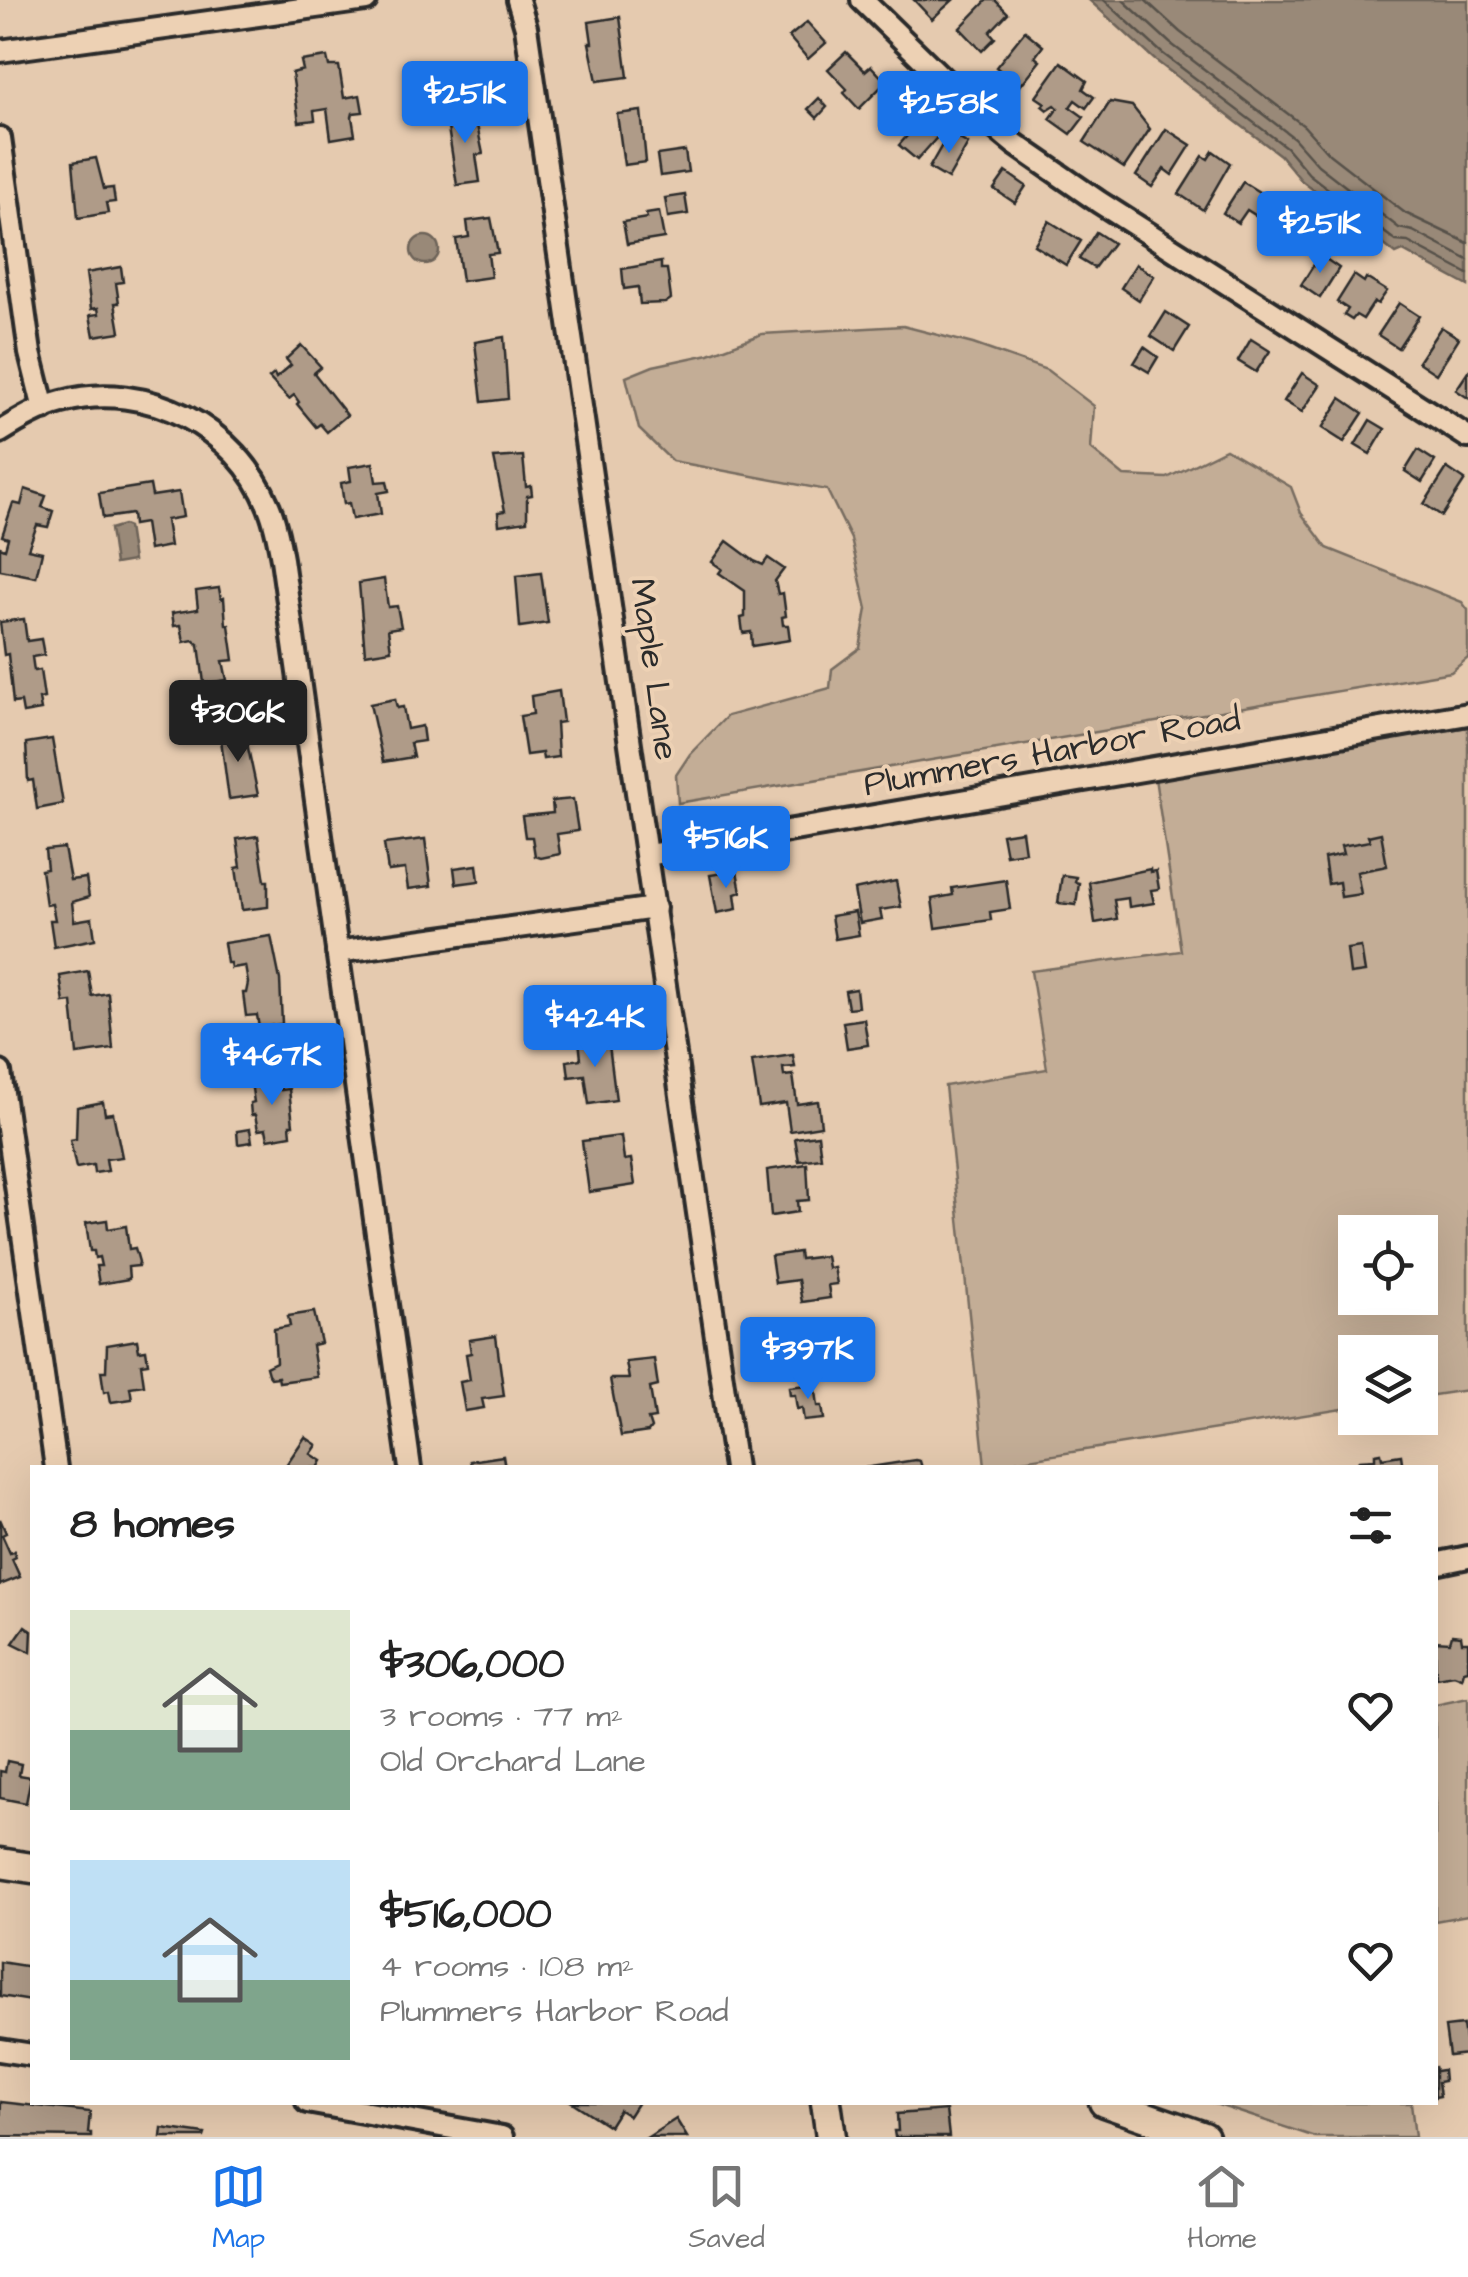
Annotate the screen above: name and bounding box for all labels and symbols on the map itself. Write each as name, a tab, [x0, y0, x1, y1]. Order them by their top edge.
pin: $251K	[395, 61, 535, 146]
pin: $258K	[879, 71, 1019, 156]
pin: $251K	[1250, 191, 1390, 276]
street label: Maple Lane	[617, 575, 691, 763]
pin: $306K	[168, 680, 308, 765]
street label: Plummers Harbor Road	[860, 695, 1244, 809]
pin: $516K	[656, 806, 796, 891]
pin: $424K	[525, 985, 665, 1070]
pin: $467K	[202, 1023, 342, 1108]
pin: $397K	[738, 1317, 878, 1402]

